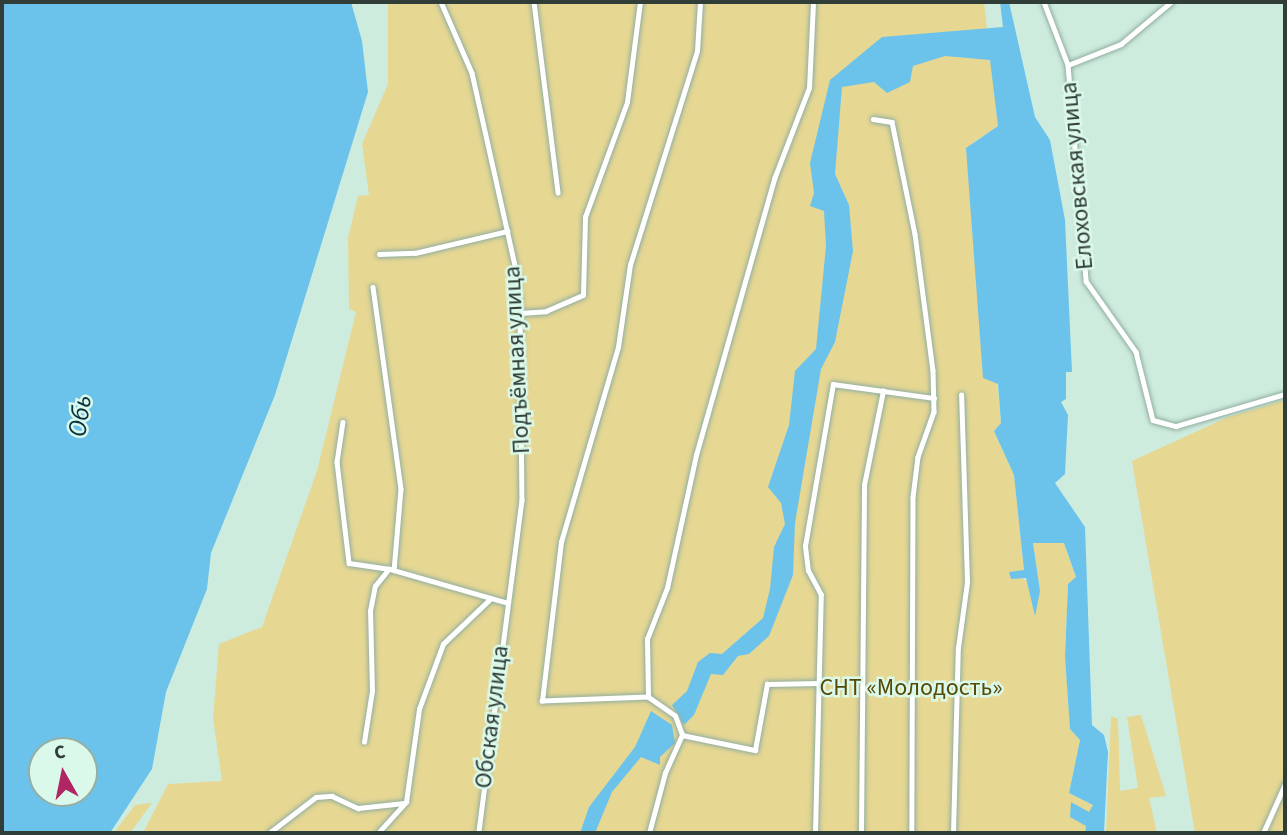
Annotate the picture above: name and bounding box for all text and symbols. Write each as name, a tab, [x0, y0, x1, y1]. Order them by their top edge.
street label: Елоховская улица	[1054, 81, 1100, 271]
street label: Подъёмная улица	[498, 265, 536, 455]
water label: Обь	[61, 393, 99, 439]
street label: Обская улица	[469, 644, 515, 790]
park label: СНТ «Молодость»	[819, 674, 1003, 702]
north arrow	[28, 737, 98, 807]
text: С	[52, 739, 68, 767]

